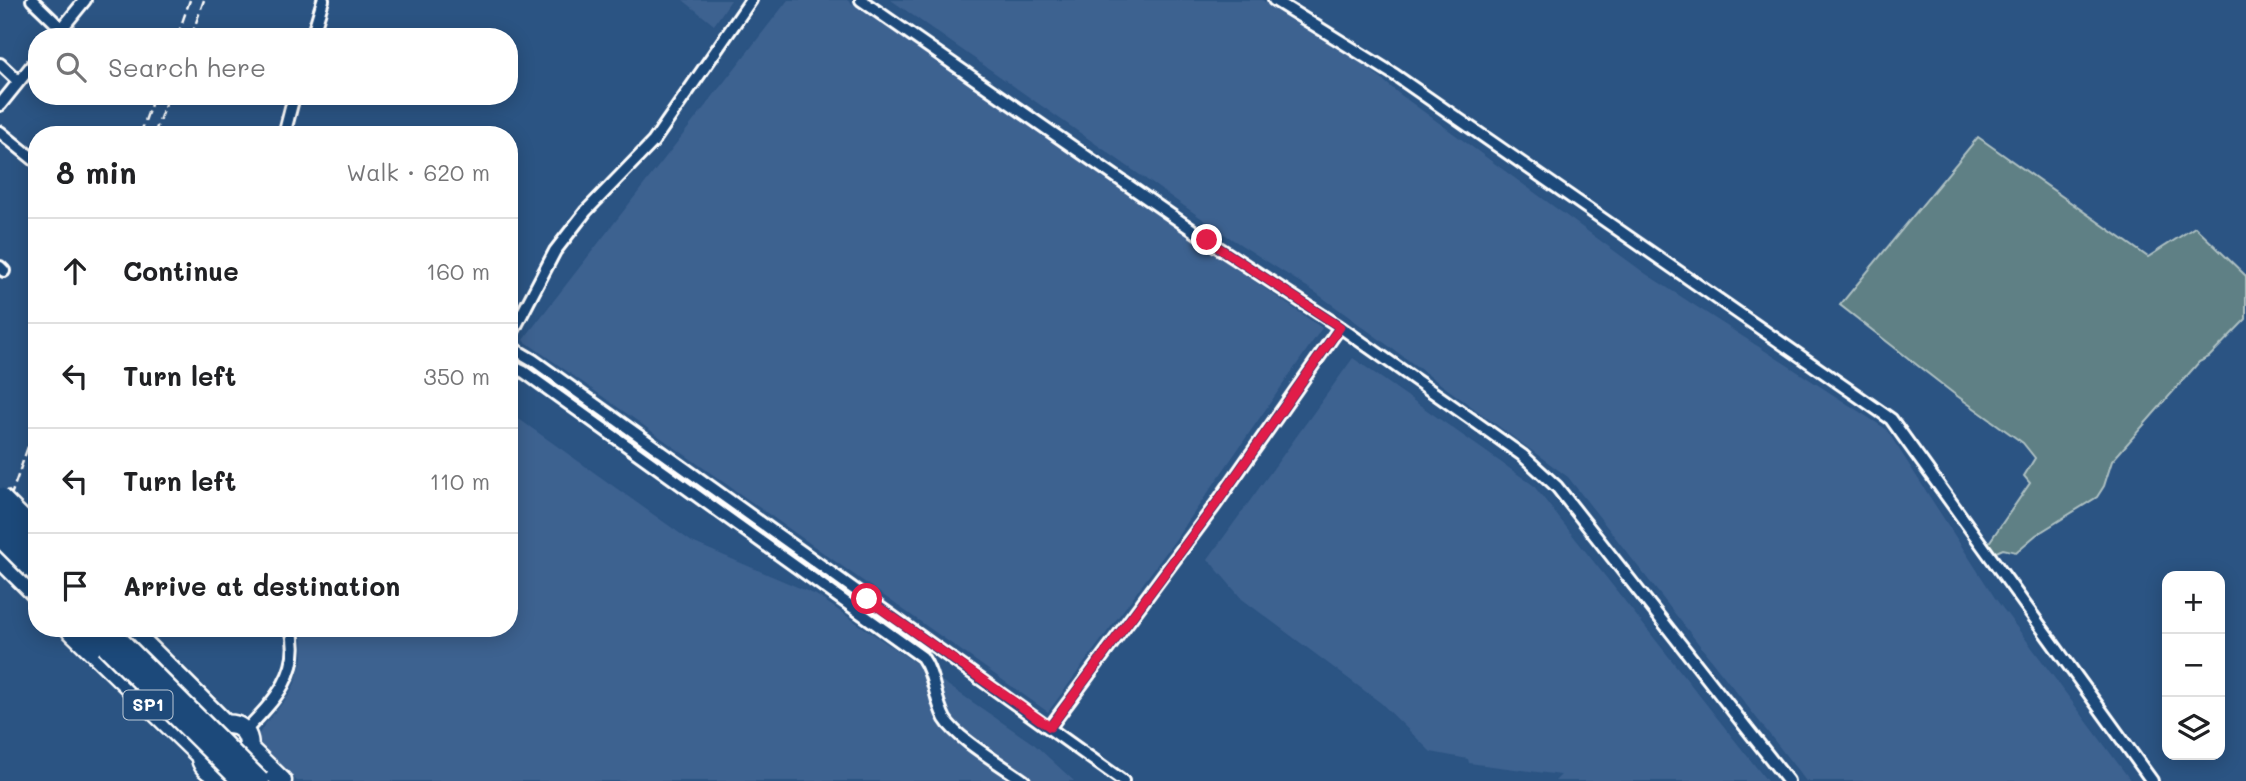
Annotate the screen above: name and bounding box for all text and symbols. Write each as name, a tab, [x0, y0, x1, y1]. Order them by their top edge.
search box	[28, 28, 518, 105]
icon: search	[52, 48, 90, 86]
text: Search here	[108, 50, 266, 84]
text: 8 min	[56, 152, 137, 192]
text: Walk · 620 m	[346, 157, 490, 187]
route end	[1191, 224, 1222, 255]
icon: ahead	[56, 252, 94, 290]
text: Continue	[123, 254, 239, 288]
text: 160 m	[426, 256, 490, 286]
icon: left	[56, 357, 94, 395]
text: Turn left	[123, 359, 236, 393]
text: 350 m	[423, 361, 490, 391]
icon: left	[56, 462, 94, 500]
text: Turn left	[123, 464, 236, 498]
text: 110 m	[430, 466, 490, 496]
icon: arrive	[56, 567, 94, 605]
text: Arrive at destination	[123, 569, 400, 603]
map controls	[2162, 571, 2225, 760]
button: +	[2162, 571, 2225, 634]
route start	[851, 583, 882, 614]
button: −	[2162, 634, 2225, 697]
road number: SP1	[124, 690, 172, 720]
button: layers	[2162, 697, 2225, 760]

